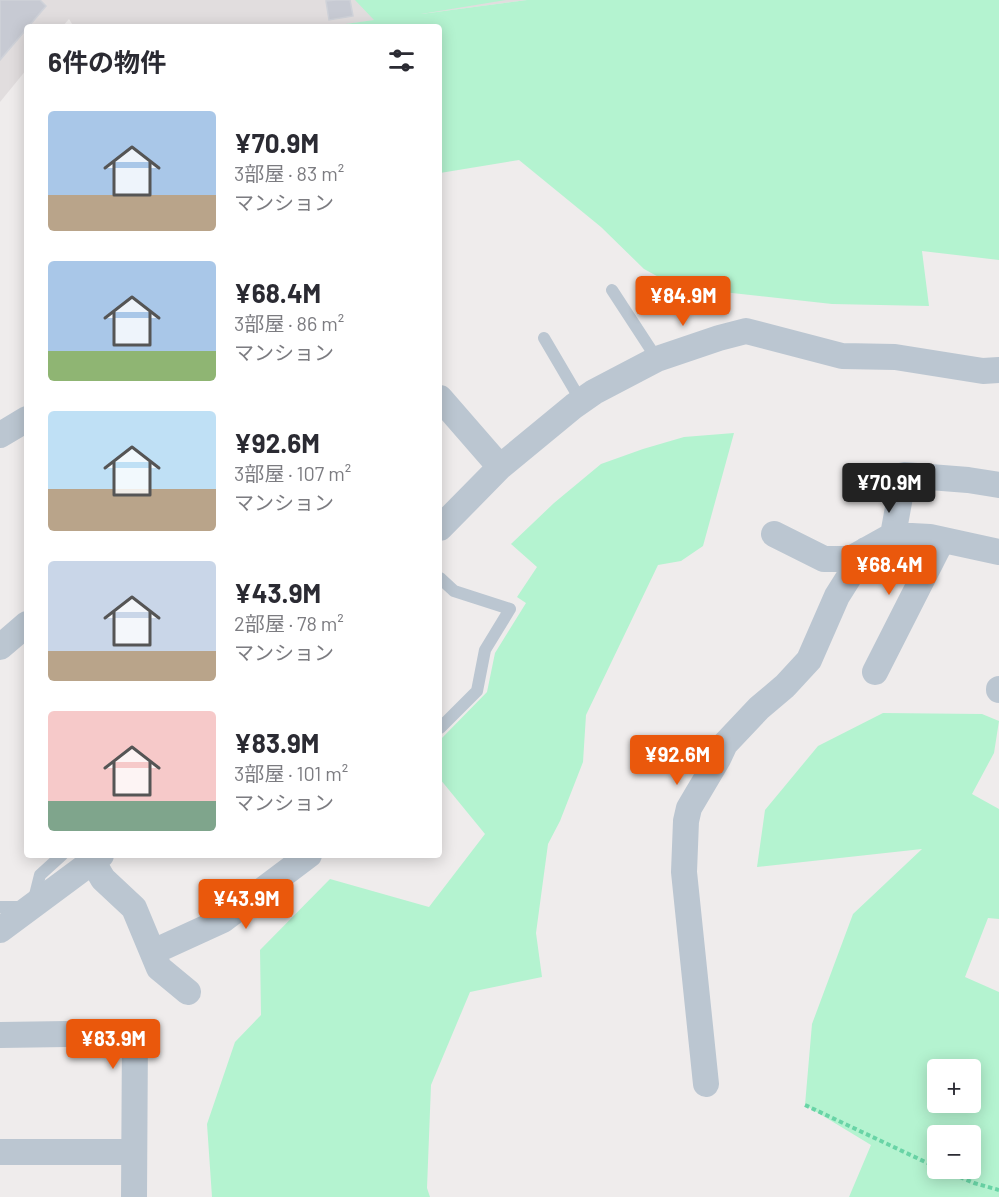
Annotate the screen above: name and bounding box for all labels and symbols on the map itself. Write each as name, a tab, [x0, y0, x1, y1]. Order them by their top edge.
pin: ¥84.9M	[634, 276, 732, 327]
pin: ¥70.9M	[840, 463, 938, 514]
pin: ¥68.4M	[840, 545, 938, 596]
pin: ¥92.6M	[628, 735, 726, 786]
pin: ¥43.9M	[197, 879, 295, 930]
pin: ¥83.9M	[64, 1019, 162, 1070]

